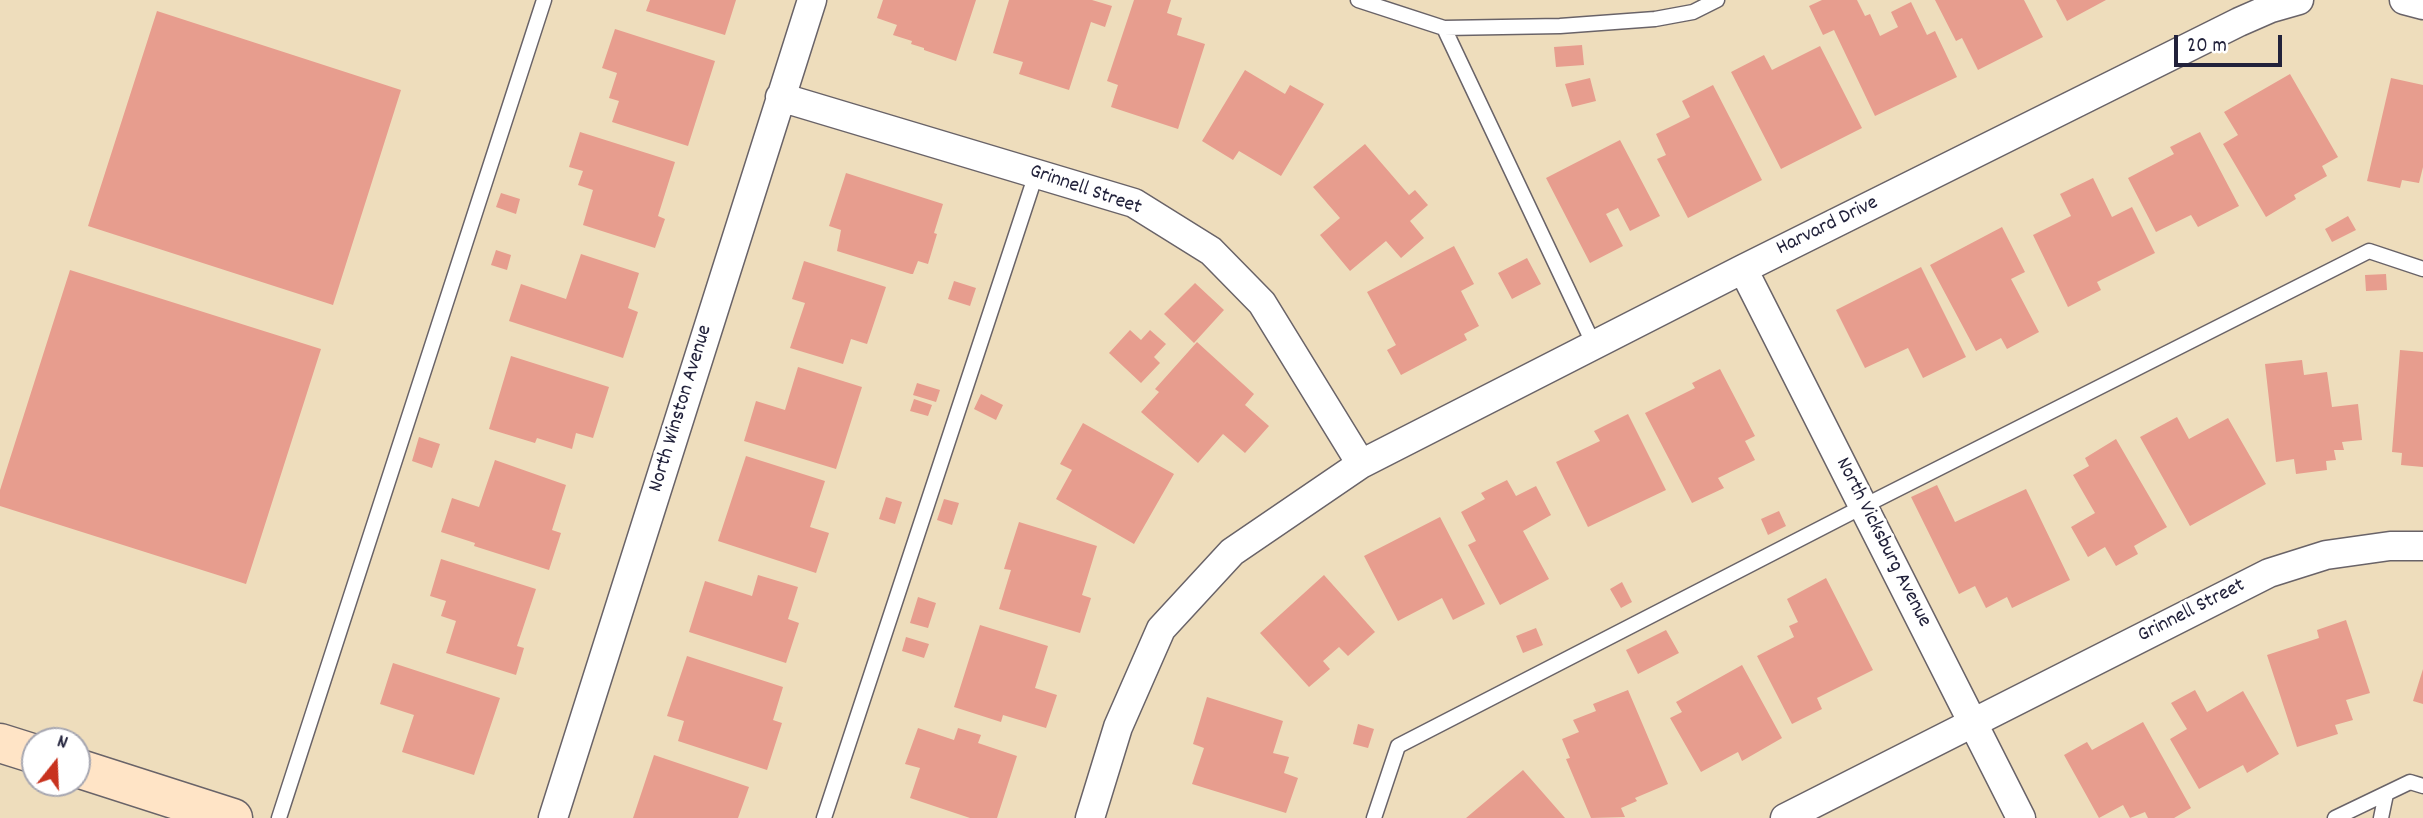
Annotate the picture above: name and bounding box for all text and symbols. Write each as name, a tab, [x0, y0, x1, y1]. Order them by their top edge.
scale bar	[2178, 21, 2286, 65]
text: 20 m	[2187, 32, 2227, 62]
street label: Grinnell Street	[1026, 160, 1144, 222]
street label: Harvard Drive	[1773, 192, 1883, 262]
street label: North Winston Avenue	[645, 323, 719, 495]
street label: North Vicksburg Avenue	[1828, 454, 1936, 632]
street label: Grinnell Street	[2134, 574, 2250, 650]
north arrow	[21, 727, 91, 797]
text: N	[53, 729, 71, 758]

